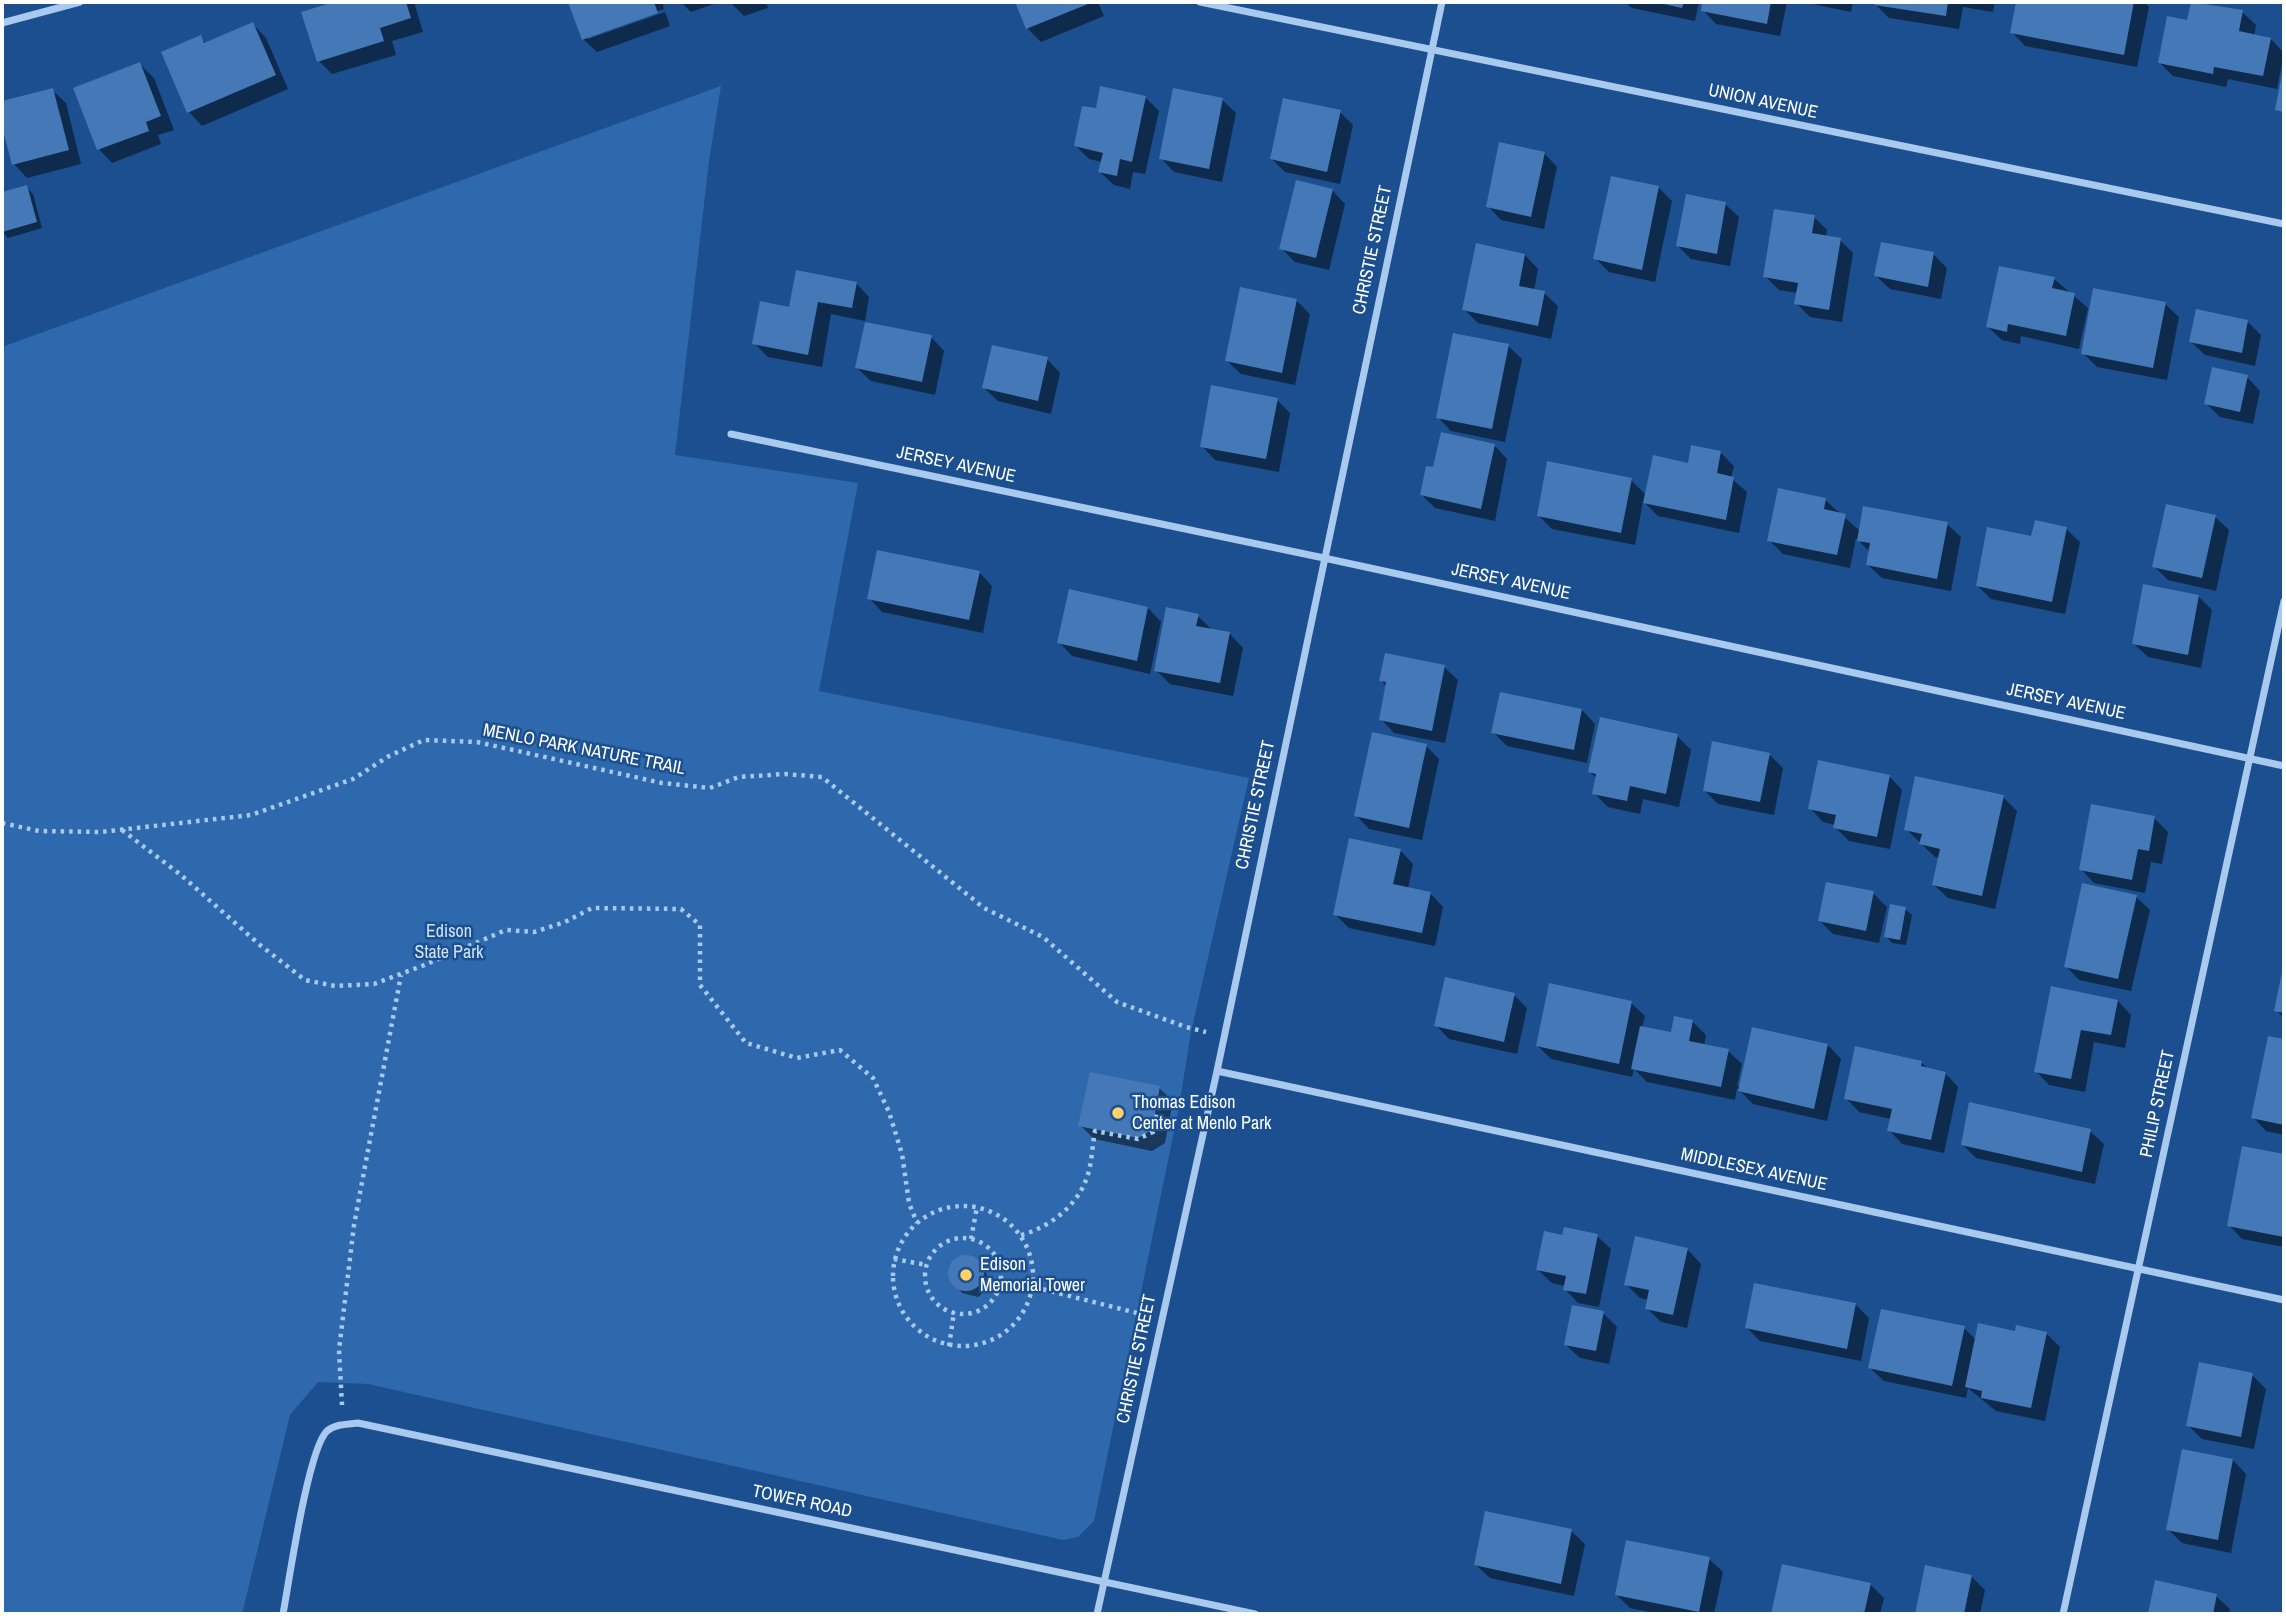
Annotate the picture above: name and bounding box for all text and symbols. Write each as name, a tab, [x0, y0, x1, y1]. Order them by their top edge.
street label: UNION AVENUE	[1706, 80, 1820, 124]
street label: CHRISTIE STREET	[1349, 184, 1397, 316]
street label: JERSEY AVENUE	[895, 442, 1017, 488]
street label: JERSEY AVENUE	[1450, 559, 1572, 605]
street label: JERSEY AVENUE	[2005, 679, 2127, 725]
street label: MENLO PARK NATURE TRAIL	[481, 720, 687, 780]
street label: CHRISTIE STREET	[1232, 739, 1280, 871]
park label: Edison State Park	[415, 921, 483, 964]
street label: PHILIP STREET	[2136, 1048, 2180, 1160]
place label: Thomas Edison Center at Menlo Park	[1132, 1092, 1271, 1134]
marker: Thomas Edison Center at Menlo Park	[1110, 1105, 1126, 1121]
street label: MIDDLESEX AVENUE	[1679, 1144, 1829, 1196]
place label: Edison Memorial Tower	[980, 1254, 1085, 1296]
marker: Edison Memorial Tower	[958, 1267, 974, 1283]
street label: CHRISTIE STREET	[1113, 1293, 1161, 1425]
street label: TOWER ROAD	[750, 1481, 854, 1523]

